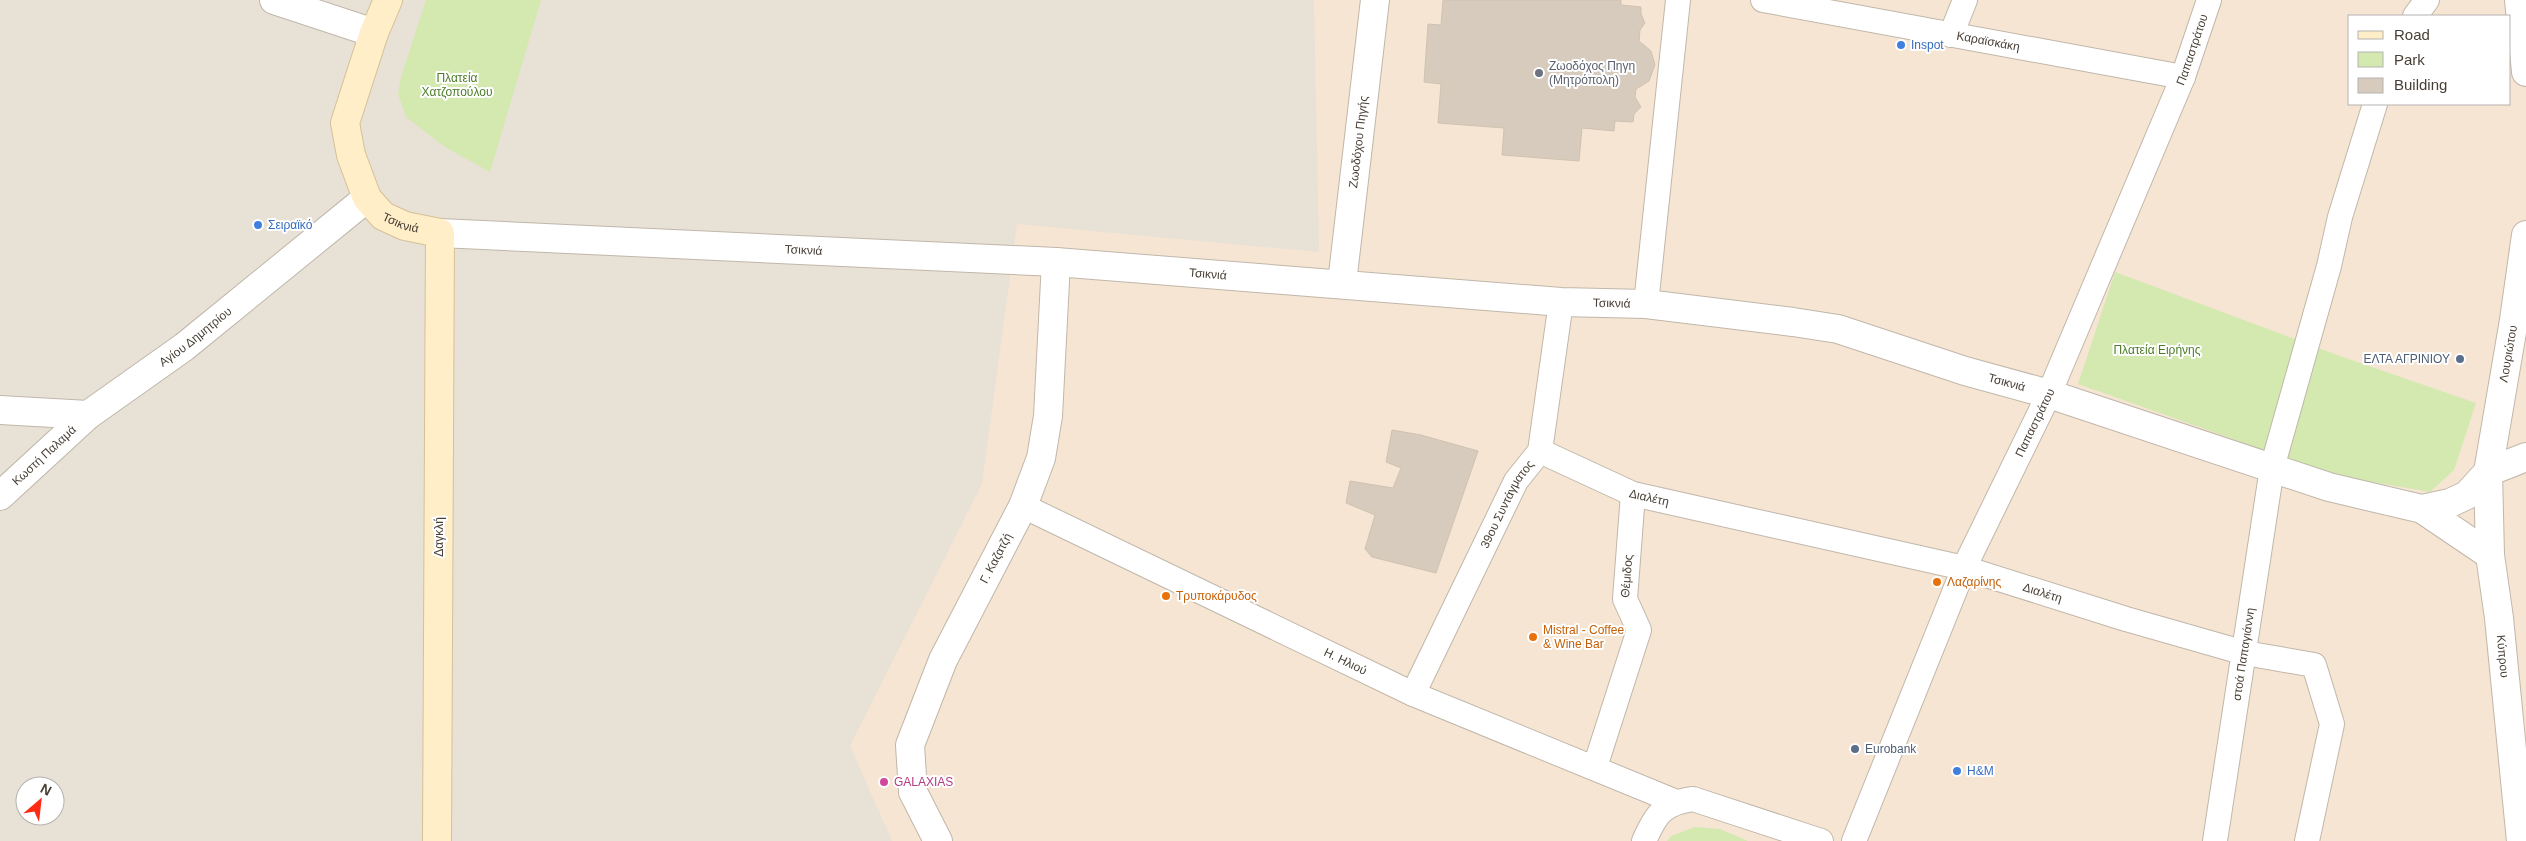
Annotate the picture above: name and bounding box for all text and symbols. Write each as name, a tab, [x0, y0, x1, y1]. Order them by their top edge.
street label: Παπαστράτου	[2173, 12, 2211, 87]
legend	[2348, 15, 2511, 105]
text: Road	[2394, 26, 2430, 43]
street label: Καραϊσκάκη	[1955, 29, 2021, 54]
place label: Inspot	[1911, 38, 1944, 52]
marker: Inspot	[1895, 39, 1907, 51]
text: Park	[2394, 51, 2425, 68]
place label: Ζωοδόχος Πηγη (Μητρόπολη)	[1549, 59, 1635, 87]
marker: Ζωοδόχος Πηγη (Μητρόπολη)	[1533, 67, 1545, 79]
park label: Πλατεία Χατζοπούλου	[422, 71, 492, 99]
text: Building	[2394, 76, 2447, 93]
street label: Ζωοδόχου Πηγής	[1346, 95, 1371, 189]
street label: Τσικνιά	[380, 210, 420, 236]
place label: Σειραϊκό	[268, 218, 313, 232]
marker: Σειραϊκό	[252, 219, 264, 231]
street label: Τσικνιά	[784, 242, 823, 258]
street label: Τσικνιά	[1188, 266, 1227, 282]
street label: Τσικνιά	[1593, 296, 1631, 311]
street label: Αγίου Δημητρίου	[156, 304, 234, 369]
street label: Λουριώτου	[2496, 324, 2520, 383]
park label: Πλατεία Ειρήνης	[2113, 343, 2201, 357]
place label: ΕΛΤΑ ΑΓΡΙΝΙΟΥ	[2364, 352, 2450, 366]
marker: ΕΛΤΑ ΑΓΡΙΝΙΟΥ	[2454, 353, 2466, 365]
street label: Τσικνιά	[1987, 371, 2027, 394]
street label: Παπαστράτου	[2012, 386, 2057, 459]
street label: Κωστή Παλαμά	[9, 423, 79, 488]
street label: 39ου Συντάγματος	[1478, 457, 1537, 550]
street label: Διαλέτη	[1628, 486, 1670, 509]
street label: Δαγκλή	[432, 517, 446, 557]
street label: Γ. Καζατζή	[977, 531, 1015, 586]
street label: Θέμιδος	[1618, 554, 1635, 598]
place label: Λαζαρίνης	[1947, 575, 2002, 589]
marker: Λαζαρίνης	[1931, 576, 1943, 588]
street label: Διαλέτη	[2021, 580, 2064, 605]
place label: Τρυποκάρυδος	[1176, 589, 1257, 603]
marker: Τρυποκάρυδος	[1160, 590, 1172, 602]
street label: στοά Παπαγιάννη	[2230, 607, 2258, 702]
place label: Mistral - Coffee & Wine Bar	[1543, 623, 1624, 651]
marker: Mistral - Coffee & Wine Bar	[1527, 631, 1539, 643]
street label: Κύπρου	[2494, 634, 2512, 678]
street label: Η. Ηλιού	[1322, 645, 1369, 678]
place label: Eurobank	[1865, 742, 1917, 756]
marker: Eurobank	[1849, 743, 1861, 755]
place label: H&M	[1967, 764, 1994, 778]
marker: H&M	[1951, 765, 1963, 777]
place label: GALAXIAS	[894, 775, 953, 789]
north arrow	[15, 776, 65, 826]
marker: GALAXIAS	[878, 776, 890, 788]
text: N	[38, 780, 54, 799]

